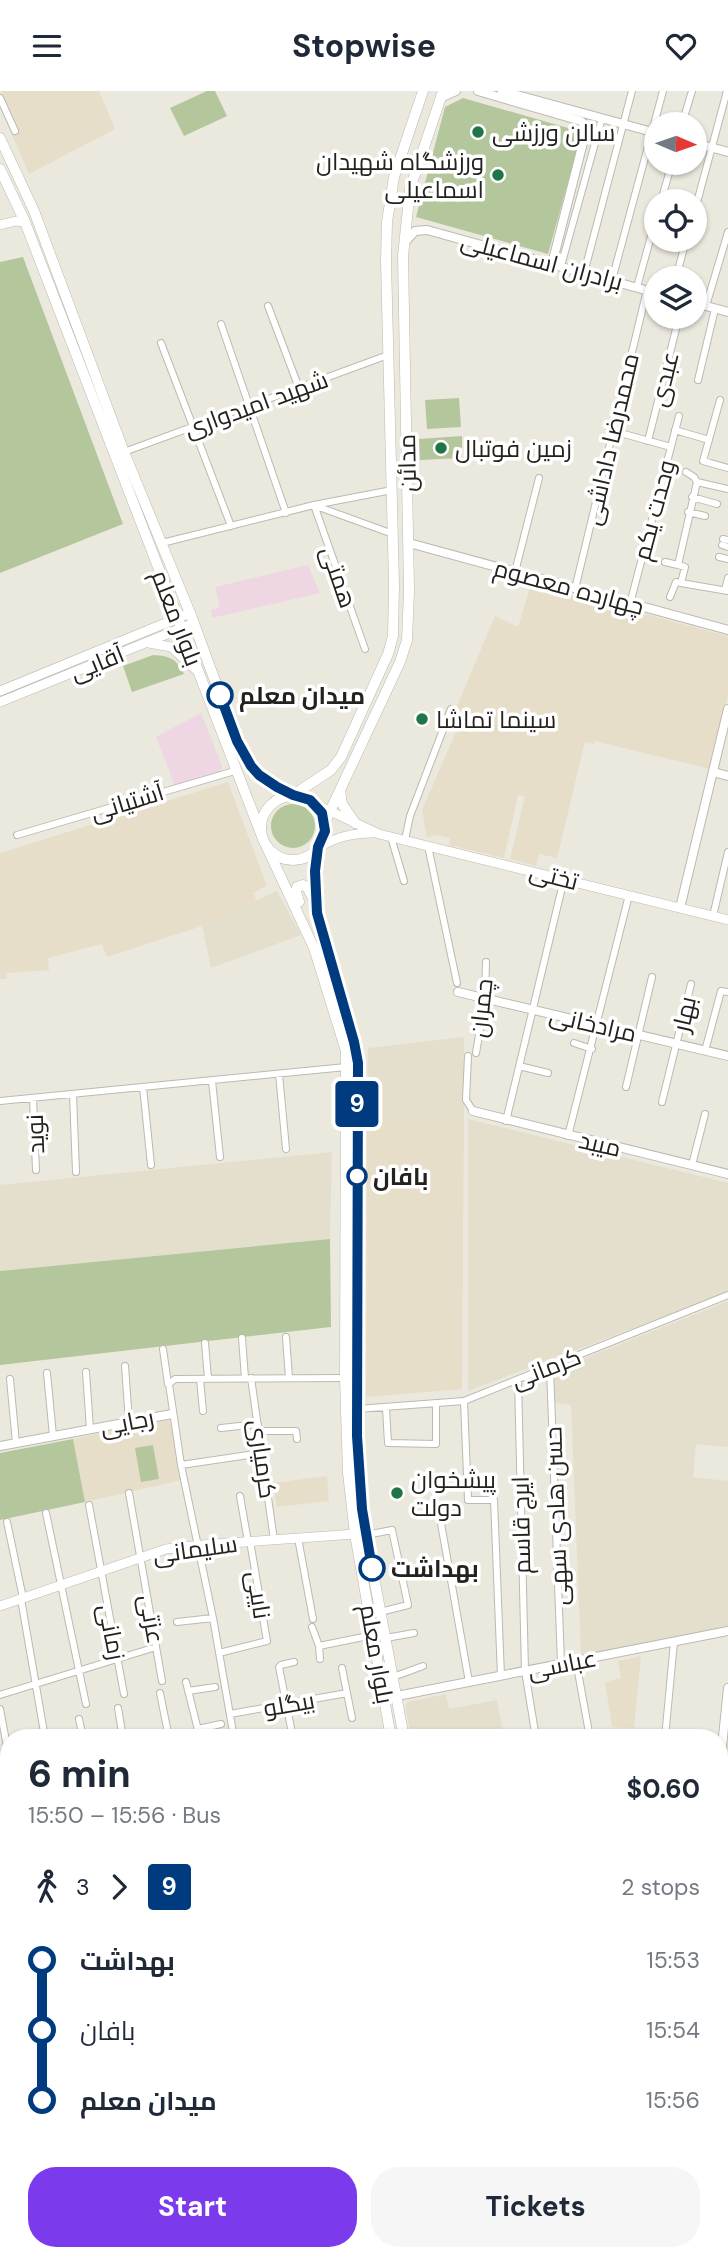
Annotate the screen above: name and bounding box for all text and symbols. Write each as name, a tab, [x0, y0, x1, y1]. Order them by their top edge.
text: Stopwise	[292, 25, 436, 67]
icon: menu	[28, 27, 66, 65]
icon: heart	[662, 27, 700, 65]
north arrow	[644, 112, 707, 175]
map controls	[644, 112, 707, 329]
place label: سالن ورزشی	[492, 117, 615, 148]
marker: سالن ورزشی	[470, 124, 486, 140]
place label: ورزشگاه شهیدان اسماعیلی	[316, 146, 484, 205]
marker: ورزشگاه شهیدان اسماعیلی	[490, 167, 506, 183]
button: locate	[644, 189, 707, 252]
street label: برادران اسماعیلی	[458, 225, 626, 297]
button: layers	[644, 266, 707, 329]
street label: عبدی	[642, 348, 686, 410]
street label: محمدرضا داداشی	[576, 350, 646, 528]
street label: شهيد امیدواری	[180, 364, 332, 444]
place label: زمین فوتبال	[455, 433, 572, 464]
street label: مدائن	[391, 434, 423, 492]
marker: زمین فوتبال	[433, 440, 449, 456]
street label: وحدت یکم	[626, 456, 683, 564]
street label: همتی	[314, 542, 364, 612]
street label: چهارده معصوم	[490, 552, 648, 623]
street label: بلوار معلم	[144, 565, 210, 671]
street label: آقایی	[65, 638, 129, 688]
place label: میدان معلم	[239, 680, 365, 712]
marker: میدان معلم	[207, 682, 233, 708]
place label: سینما تماشا	[436, 704, 556, 735]
marker: سینما تماشا	[414, 711, 430, 727]
street label: آشتیانی	[87, 776, 168, 828]
street label: تختی	[526, 855, 582, 897]
street label: چمران	[462, 977, 501, 1039]
street label: بهار	[664, 993, 703, 1037]
street label: مرادخانی	[546, 999, 640, 1049]
line badge: 9	[334, 1081, 380, 1127]
text: 9	[349, 1088, 365, 1119]
street label: نوید	[19, 1114, 51, 1154]
street label: میبد	[576, 1124, 624, 1164]
place label: بافان	[373, 1161, 429, 1192]
marker: بافان	[347, 1166, 367, 1186]
street label: کرمانی	[507, 1341, 585, 1395]
street label: رجایی	[97, 1402, 157, 1442]
street label: کرمیاری	[242, 1417, 284, 1501]
street label: حسن هادی سهی	[537, 1426, 575, 1606]
place label: پیشخوان دولت	[411, 1464, 496, 1523]
street label: ایرج قاسم	[505, 1476, 538, 1574]
marker: پیشخوان دولت	[389, 1485, 405, 1501]
street label: سلیمانی	[151, 1528, 239, 1570]
place label: بهداشت	[391, 1553, 479, 1584]
marker: بهداشت	[359, 1555, 385, 1581]
street label: نایبی	[240, 1569, 278, 1621]
street label: عزتی	[132, 1592, 172, 1646]
street label: زمانی	[91, 1601, 133, 1663]
street label: بلوار معلم	[352, 1602, 401, 1706]
street label: عباسی	[525, 1642, 599, 1686]
street label: بیگلو	[261, 1684, 317, 1724]
text: 6 min	[28, 1749, 131, 1799]
text: $0.60	[626, 1772, 700, 1806]
text: 15:50 – 15:56 · Bus	[28, 1800, 221, 1830]
icon: walk	[28, 1868, 66, 1906]
icon: forward	[100, 1868, 138, 1906]
text: 9	[162, 1871, 177, 1902]
text: 3	[76, 1872, 90, 1902]
text: 2 stops	[621, 1872, 700, 1902]
text: بهداشت	[80, 1944, 175, 1978]
text: 15:53	[647, 1945, 700, 1975]
text: بافان	[80, 2014, 135, 2048]
text: 15:54	[646, 2015, 700, 2045]
text: میدان معلم	[80, 2084, 217, 2118]
text: 15:56	[646, 2085, 700, 2115]
button: Start	[28, 2167, 357, 2247]
button: Tickets	[371, 2167, 700, 2247]

